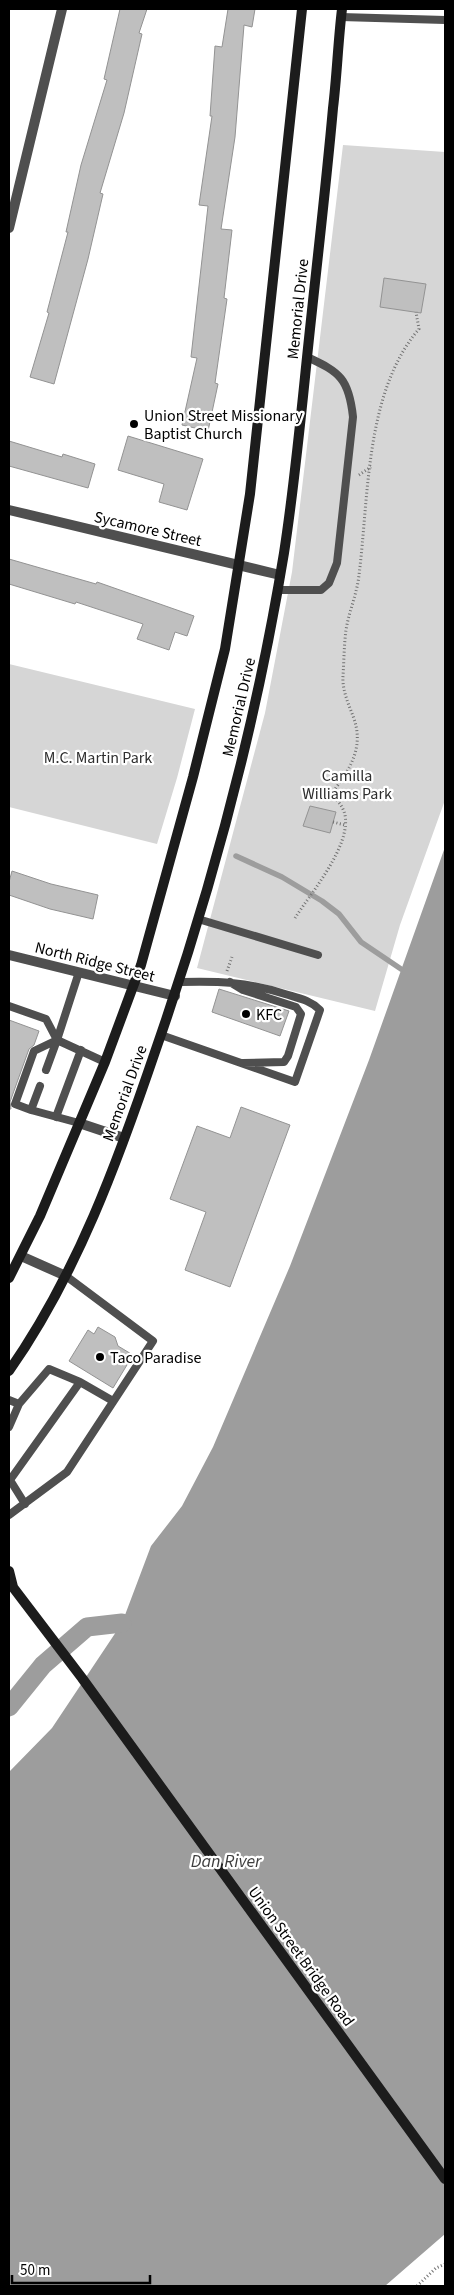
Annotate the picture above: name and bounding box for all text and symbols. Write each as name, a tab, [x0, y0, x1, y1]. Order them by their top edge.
street label: Memorial Drive	[282, 258, 314, 360]
place label: Union Street Missionary Baptist Church	[144, 405, 303, 445]
marker: Union Street Missionary Baptist Church	[128, 418, 140, 430]
street label: Sycamore Street	[92, 506, 204, 552]
street label: Memorial Drive	[217, 655, 261, 759]
park label: M.C. Martin Park	[44, 747, 152, 769]
park label: Camilla Williams Park	[302, 765, 392, 805]
street label: North Ridge Street	[32, 936, 158, 988]
place label: KFC	[256, 1004, 282, 1026]
marker: KFC	[240, 1008, 252, 1020]
street label: Memorial Drive	[97, 1042, 153, 1145]
place label: Taco Paradise	[110, 1347, 202, 1369]
marker: Taco Paradise	[94, 1351, 106, 1363]
water label: Dan River	[191, 1849, 262, 1874]
street label: Union Street Bridge Road	[243, 1882, 359, 2031]
scale bar	[12, 2252, 150, 2284]
text: 50 m	[20, 2260, 50, 2281]

